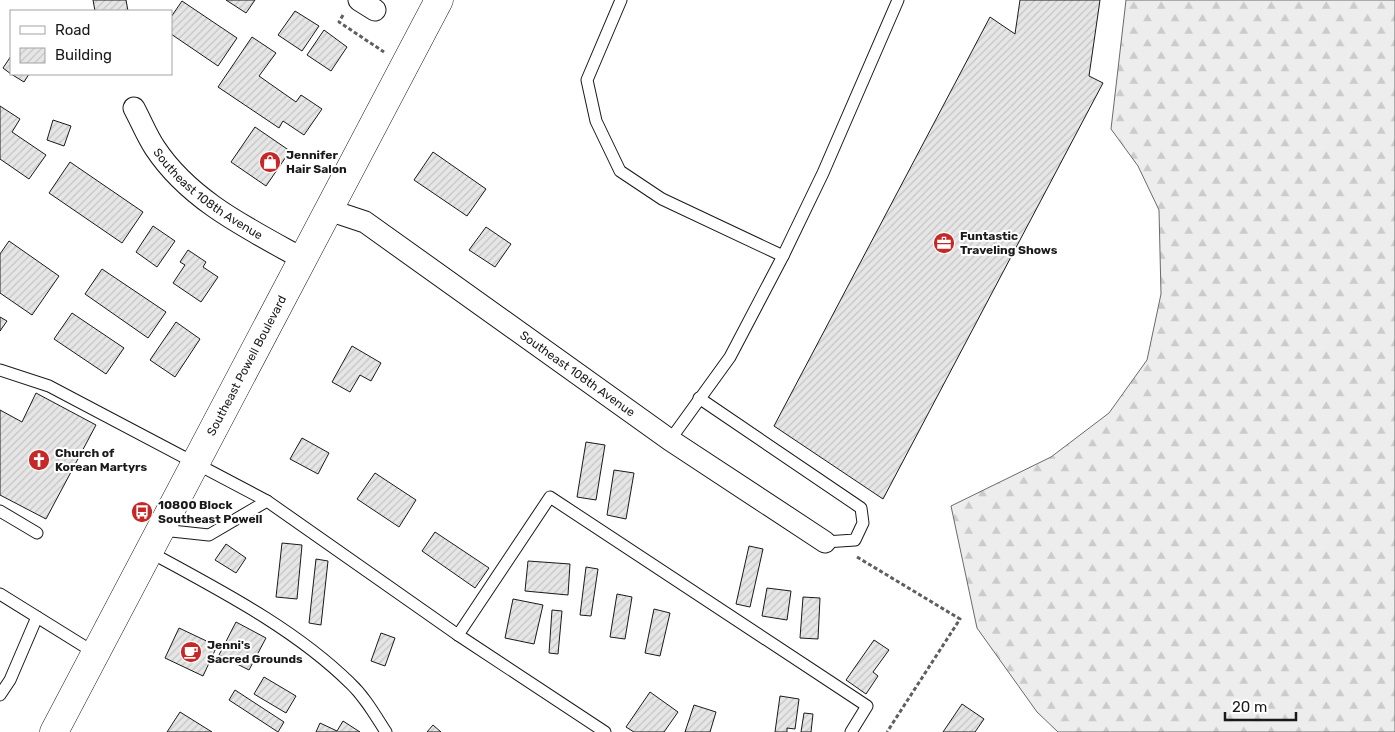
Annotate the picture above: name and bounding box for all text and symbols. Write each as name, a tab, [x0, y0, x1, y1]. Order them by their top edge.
legend	[10, 10, 172, 75]
text: Road	[55, 21, 91, 39]
text: Building	[55, 46, 112, 64]
street label: Southeast 108th Avenue	[150, 146, 265, 242]
place label: Jennifer Hair Salon	[286, 148, 347, 176]
shop icon: Jennifer Hair Salon	[258, 150, 282, 174]
place label: Funtastic Traveling Shows	[960, 229, 1058, 257]
office icon: Funtastic Traveling Shows	[932, 231, 956, 255]
street label: Southeast Powell Boulevard	[204, 293, 289, 438]
street label: Southeast 108th Avenue	[517, 328, 638, 420]
place label: Church of Korean Martyrs	[55, 446, 147, 474]
church icon: Church of Korean Martyrs	[27, 448, 51, 472]
place label: 10800 Block Southeast Powell	[158, 498, 262, 526]
bus stop icon: 10800 Block Southeast Powell	[130, 500, 154, 524]
place label: Jenni's Sacred Grounds	[207, 638, 303, 666]
cafe icon: Jenni's Sacred Grounds	[179, 640, 203, 664]
scale bar	[1225, 690, 1296, 722]
text: 20 m	[1232, 698, 1267, 716]

